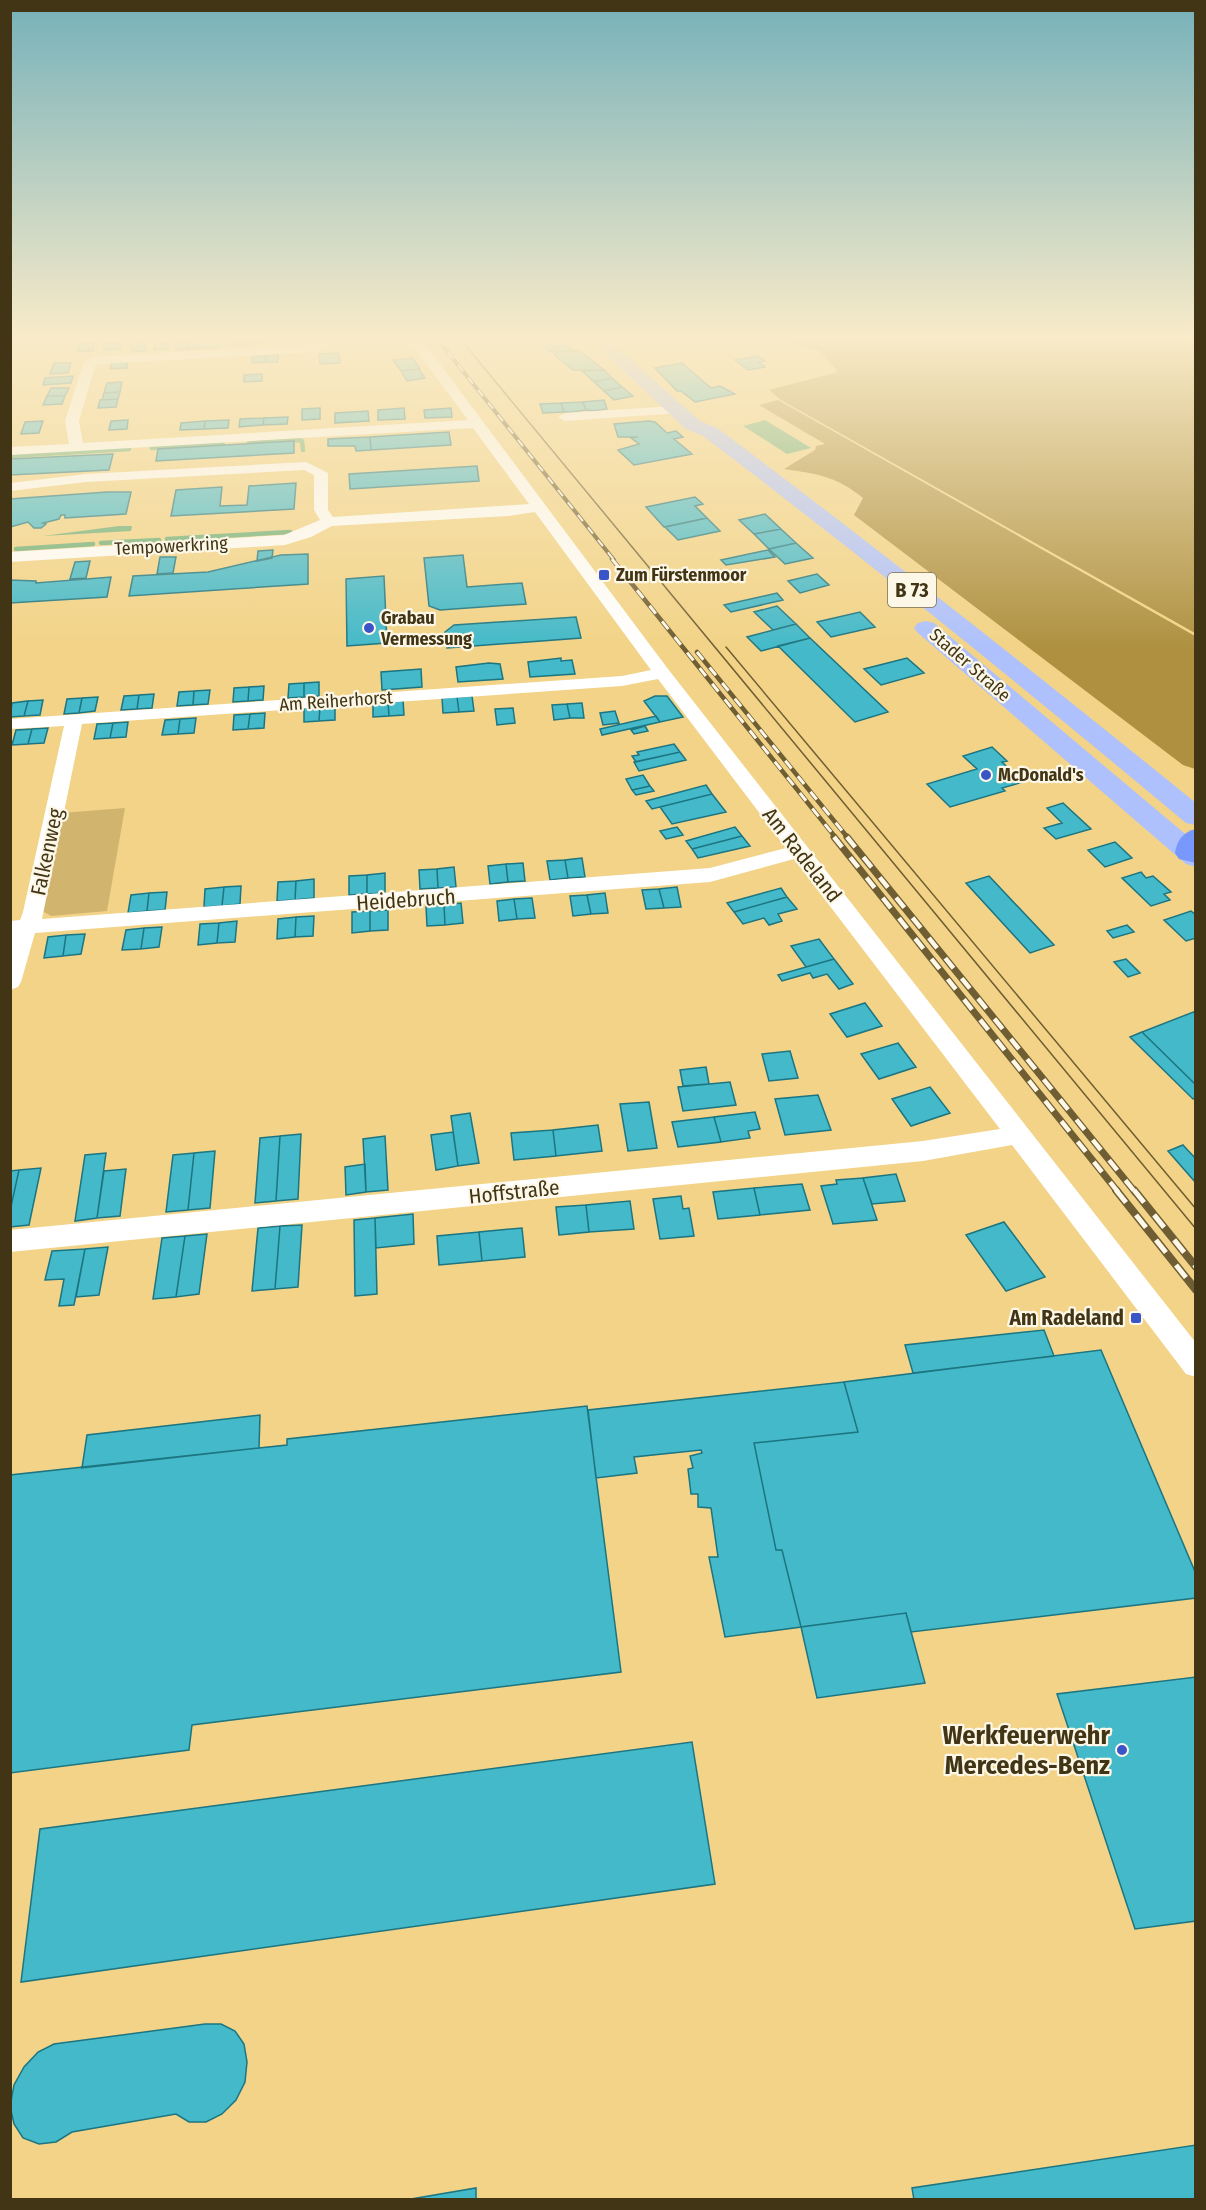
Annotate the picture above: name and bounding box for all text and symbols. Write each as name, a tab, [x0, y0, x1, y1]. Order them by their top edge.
street label: Tempowerkring	[114, 532, 229, 560]
place label: Zum Fürstenmoor	[616, 564, 747, 586]
marker: Zum Fürstenmoor	[597, 568, 611, 582]
road number: B 73	[888, 573, 936, 607]
place label: Grabau Vermessung	[380, 607, 472, 650]
marker: Grabau Vermessung	[362, 621, 376, 635]
street label: Stader Straße	[925, 624, 1015, 706]
street label: Am Reiherhorst	[279, 686, 394, 716]
place label: McDonald's	[998, 764, 1084, 786]
marker: McDonald's	[979, 768, 993, 782]
street label: Am Radeland	[757, 802, 847, 908]
street label: Falkenweg	[25, 806, 69, 898]
street label: Heidebruch	[355, 884, 457, 916]
street label: Hoffstraße	[467, 1174, 561, 1210]
place label: Am Radeland	[1009, 1305, 1124, 1331]
marker: Am Radeland	[1129, 1311, 1143, 1325]
place label: Werkfeuerwehr Mercedes-Benz	[942, 1720, 1110, 1781]
marker: Werkfeuerwehr Mercedes-Benz	[1115, 1743, 1129, 1757]

